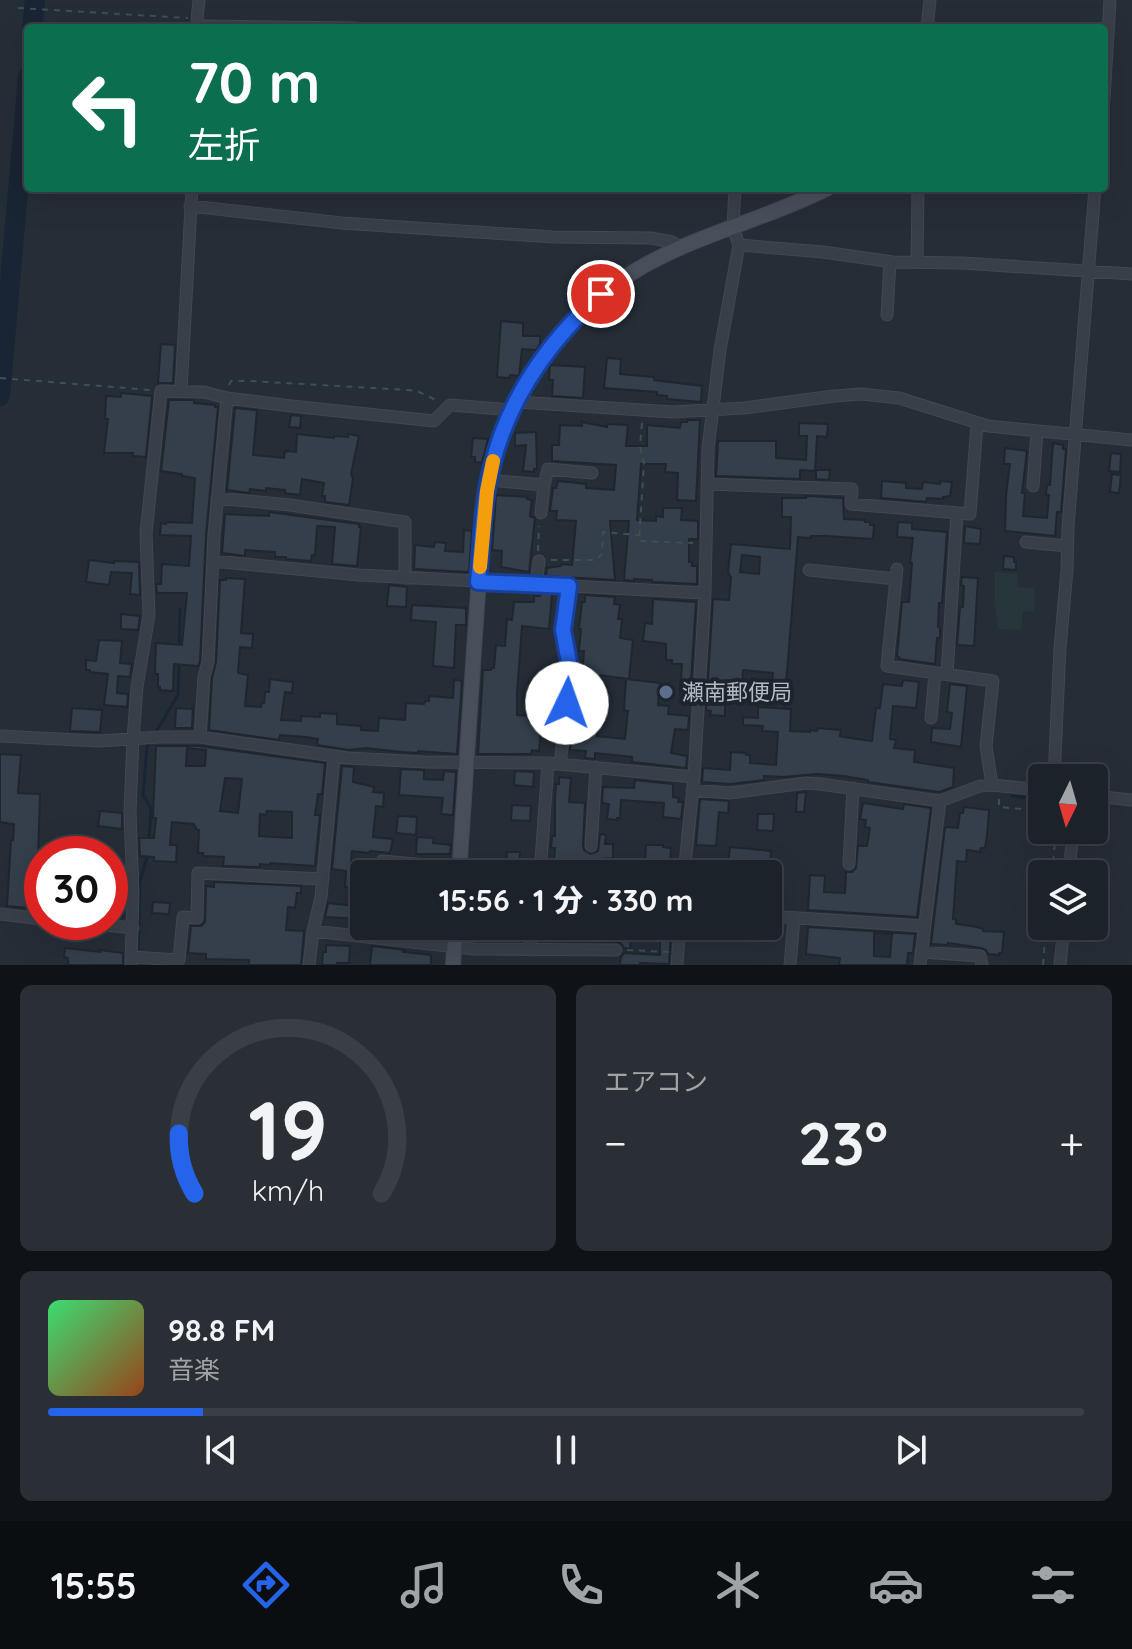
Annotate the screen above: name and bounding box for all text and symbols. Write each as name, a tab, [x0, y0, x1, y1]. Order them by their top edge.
text: 70 m	[188, 47, 320, 117]
icon: left	[56, 56, 160, 160]
text: 左折	[188, 122, 260, 167]
pin	[567, 260, 635, 328]
icon: arrive	[579, 272, 623, 316]
position arrow	[525, 661, 609, 745]
place label: 瀬南郵便局	[682, 678, 792, 706]
marker: 瀬南郵便局	[657, 683, 675, 701]
north arrow	[1028, 764, 1108, 844]
map controls	[1028, 764, 1108, 940]
speed limit sign: 30	[24, 836, 128, 940]
button: layers	[1028, 860, 1108, 940]
text: 15:56 · 1 分 · 330 m	[439, 881, 693, 919]
text: エアコン	[604, 1065, 708, 1098]
text: 19	[248, 1077, 328, 1181]
text: 23°	[798, 1105, 888, 1180]
text: −	[604, 1115, 627, 1170]
text: +	[1059, 1115, 1084, 1170]
text: km/h	[252, 1172, 324, 1208]
text: 98.8 FM	[168, 1311, 275, 1349]
text: 音楽	[168, 1353, 220, 1386]
icon: previous	[199, 1428, 243, 1472]
icon: pause	[544, 1428, 588, 1472]
icon: next	[889, 1428, 933, 1472]
icon: directions	[238, 1557, 294, 1613]
icon: music	[396, 1557, 452, 1613]
icon: phone	[553, 1557, 609, 1613]
icon: climate	[710, 1557, 766, 1613]
icon: car	[868, 1557, 924, 1613]
icon: filters	[1025, 1557, 1081, 1613]
text: 15:55	[51, 1563, 137, 1608]

